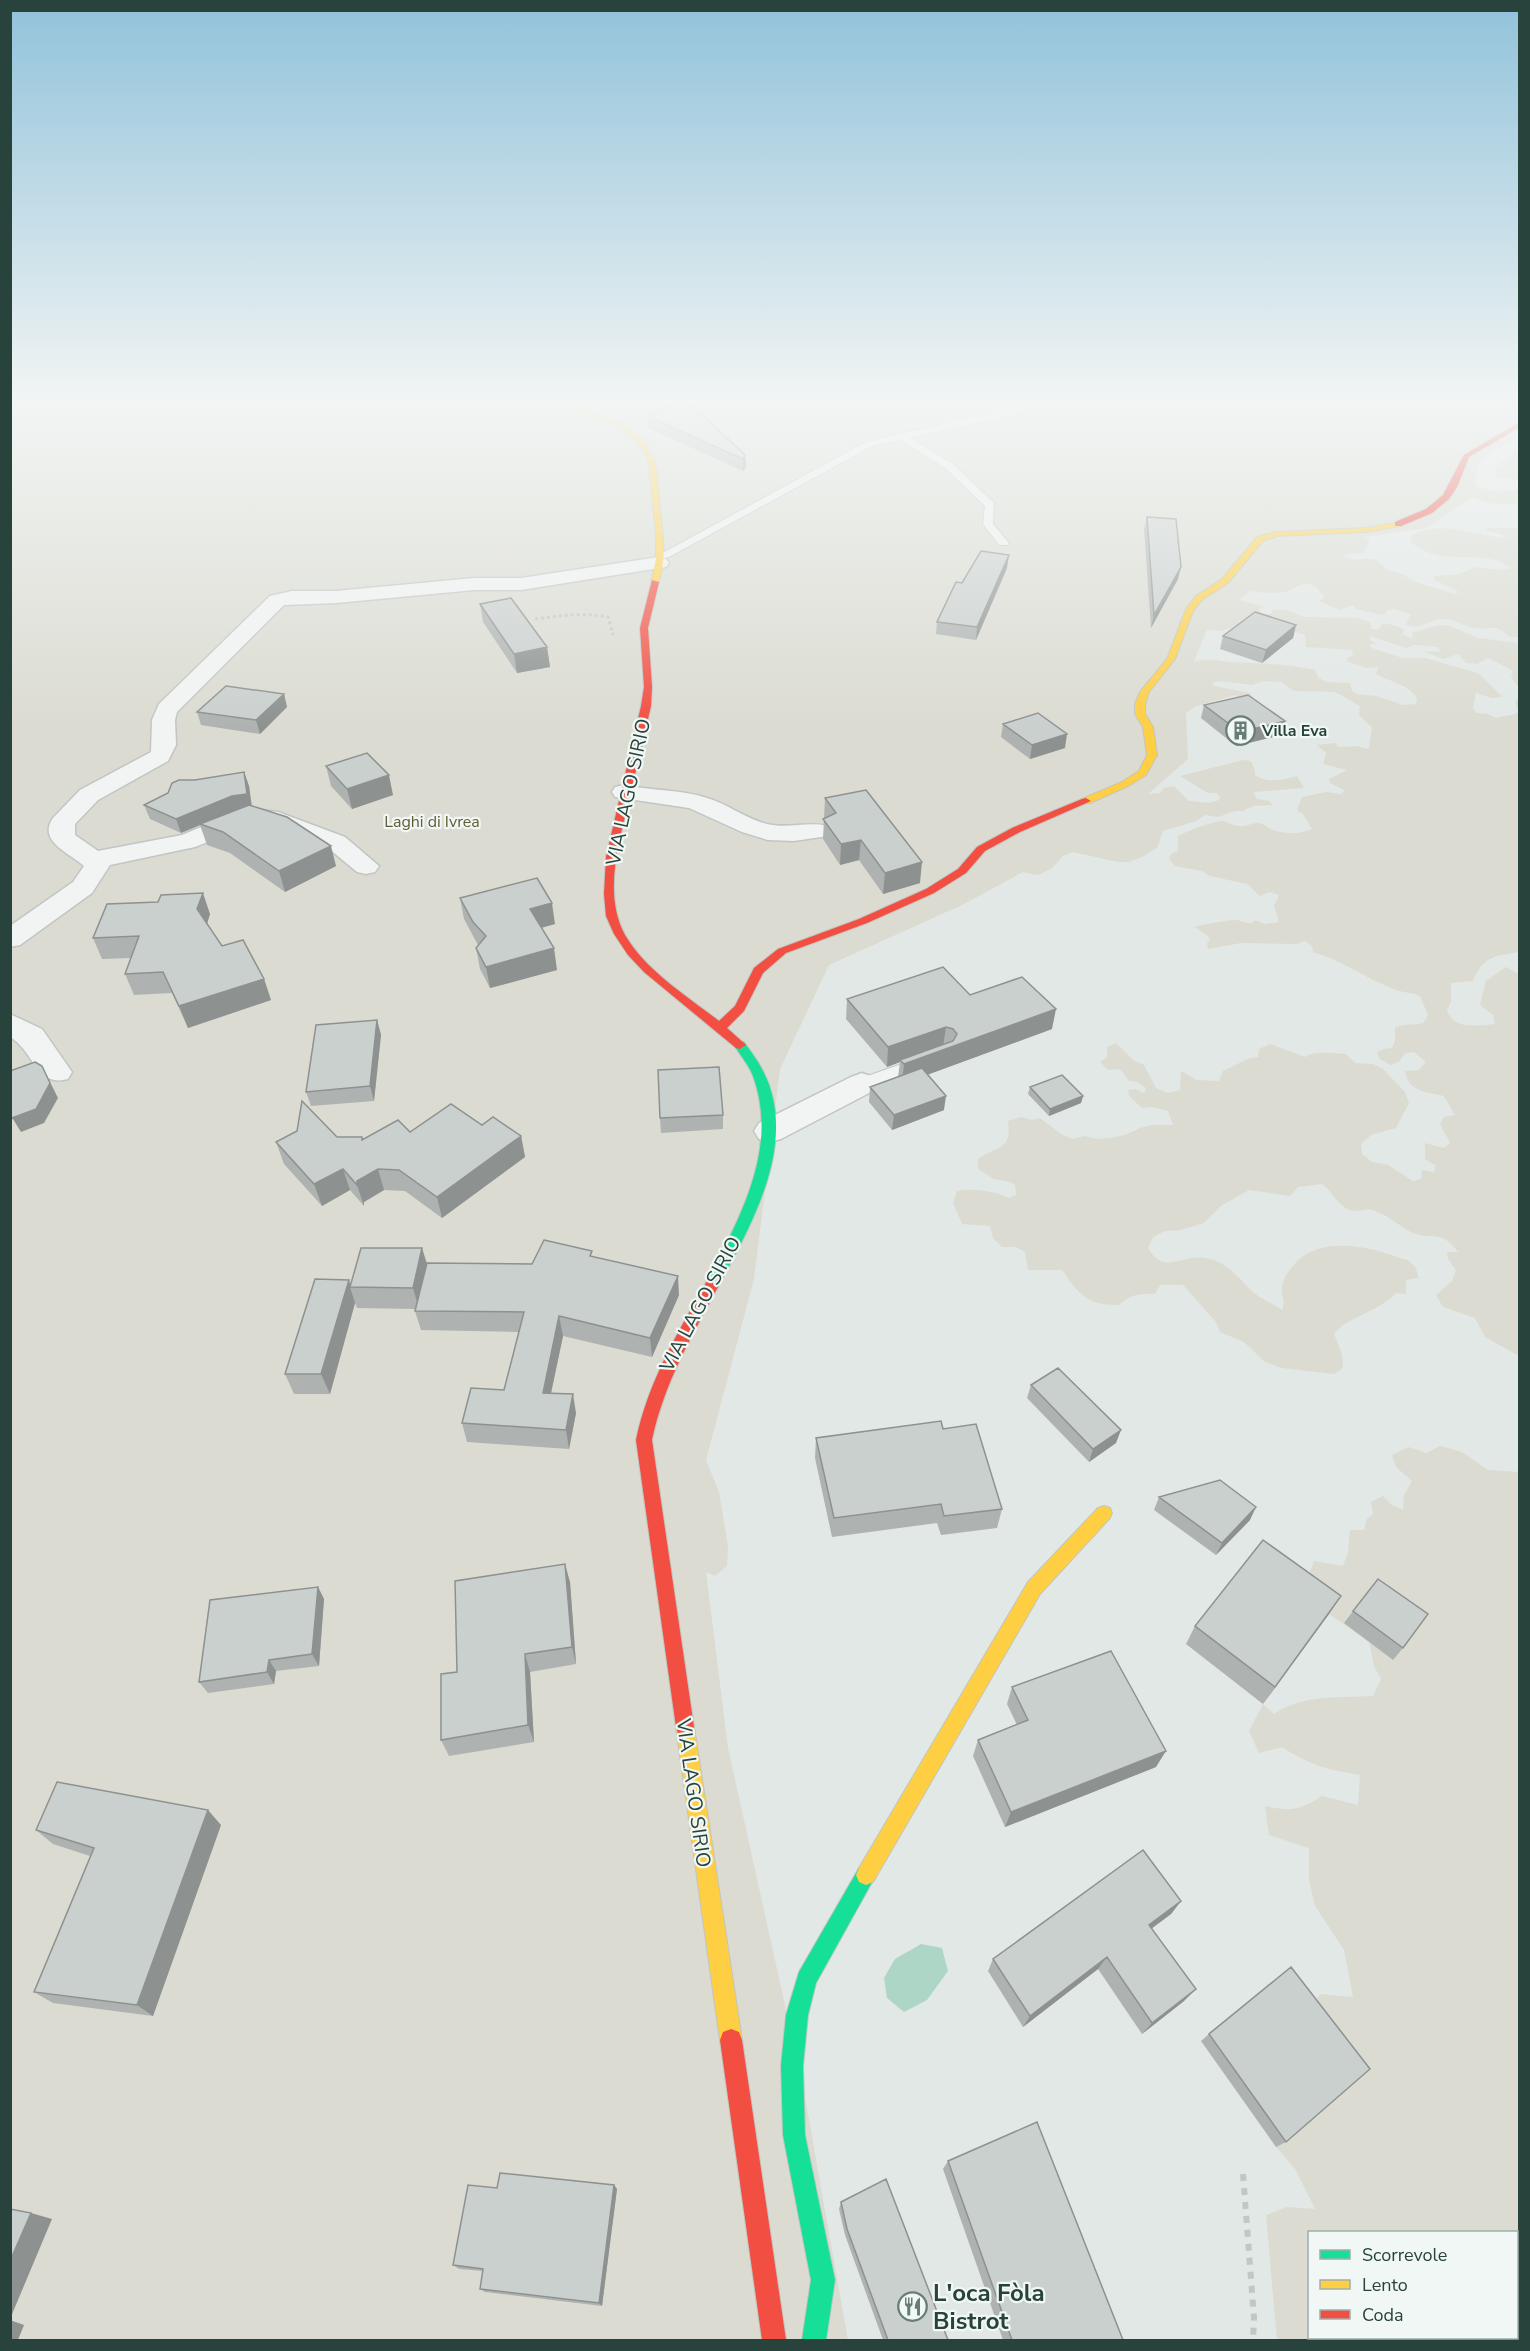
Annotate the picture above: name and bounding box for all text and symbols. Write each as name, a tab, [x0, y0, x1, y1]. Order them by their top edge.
building icon: Villa Eva	[1225, 714, 1257, 746]
street label: VIA LAGO SIRIO	[600, 716, 657, 869]
place label: Villa Eva	[1261, 720, 1327, 742]
park label: Laghi di Ivrea	[384, 811, 480, 833]
street label: VIA LAGO SIRIO	[653, 1232, 747, 1378]
street label: VIA LAGO SIRIO	[670, 1716, 717, 1869]
legend	[1308, 2231, 1518, 2339]
text: Scorrevole	[1362, 2243, 1447, 2267]
text: Lento	[1362, 2273, 1408, 2297]
place label: L'oca Fòla Bistrot	[933, 2277, 1045, 2337]
restaurant icon: L'oca Fòla Bistrot	[896, 2291, 928, 2323]
text: Coda	[1362, 2303, 1404, 2327]

